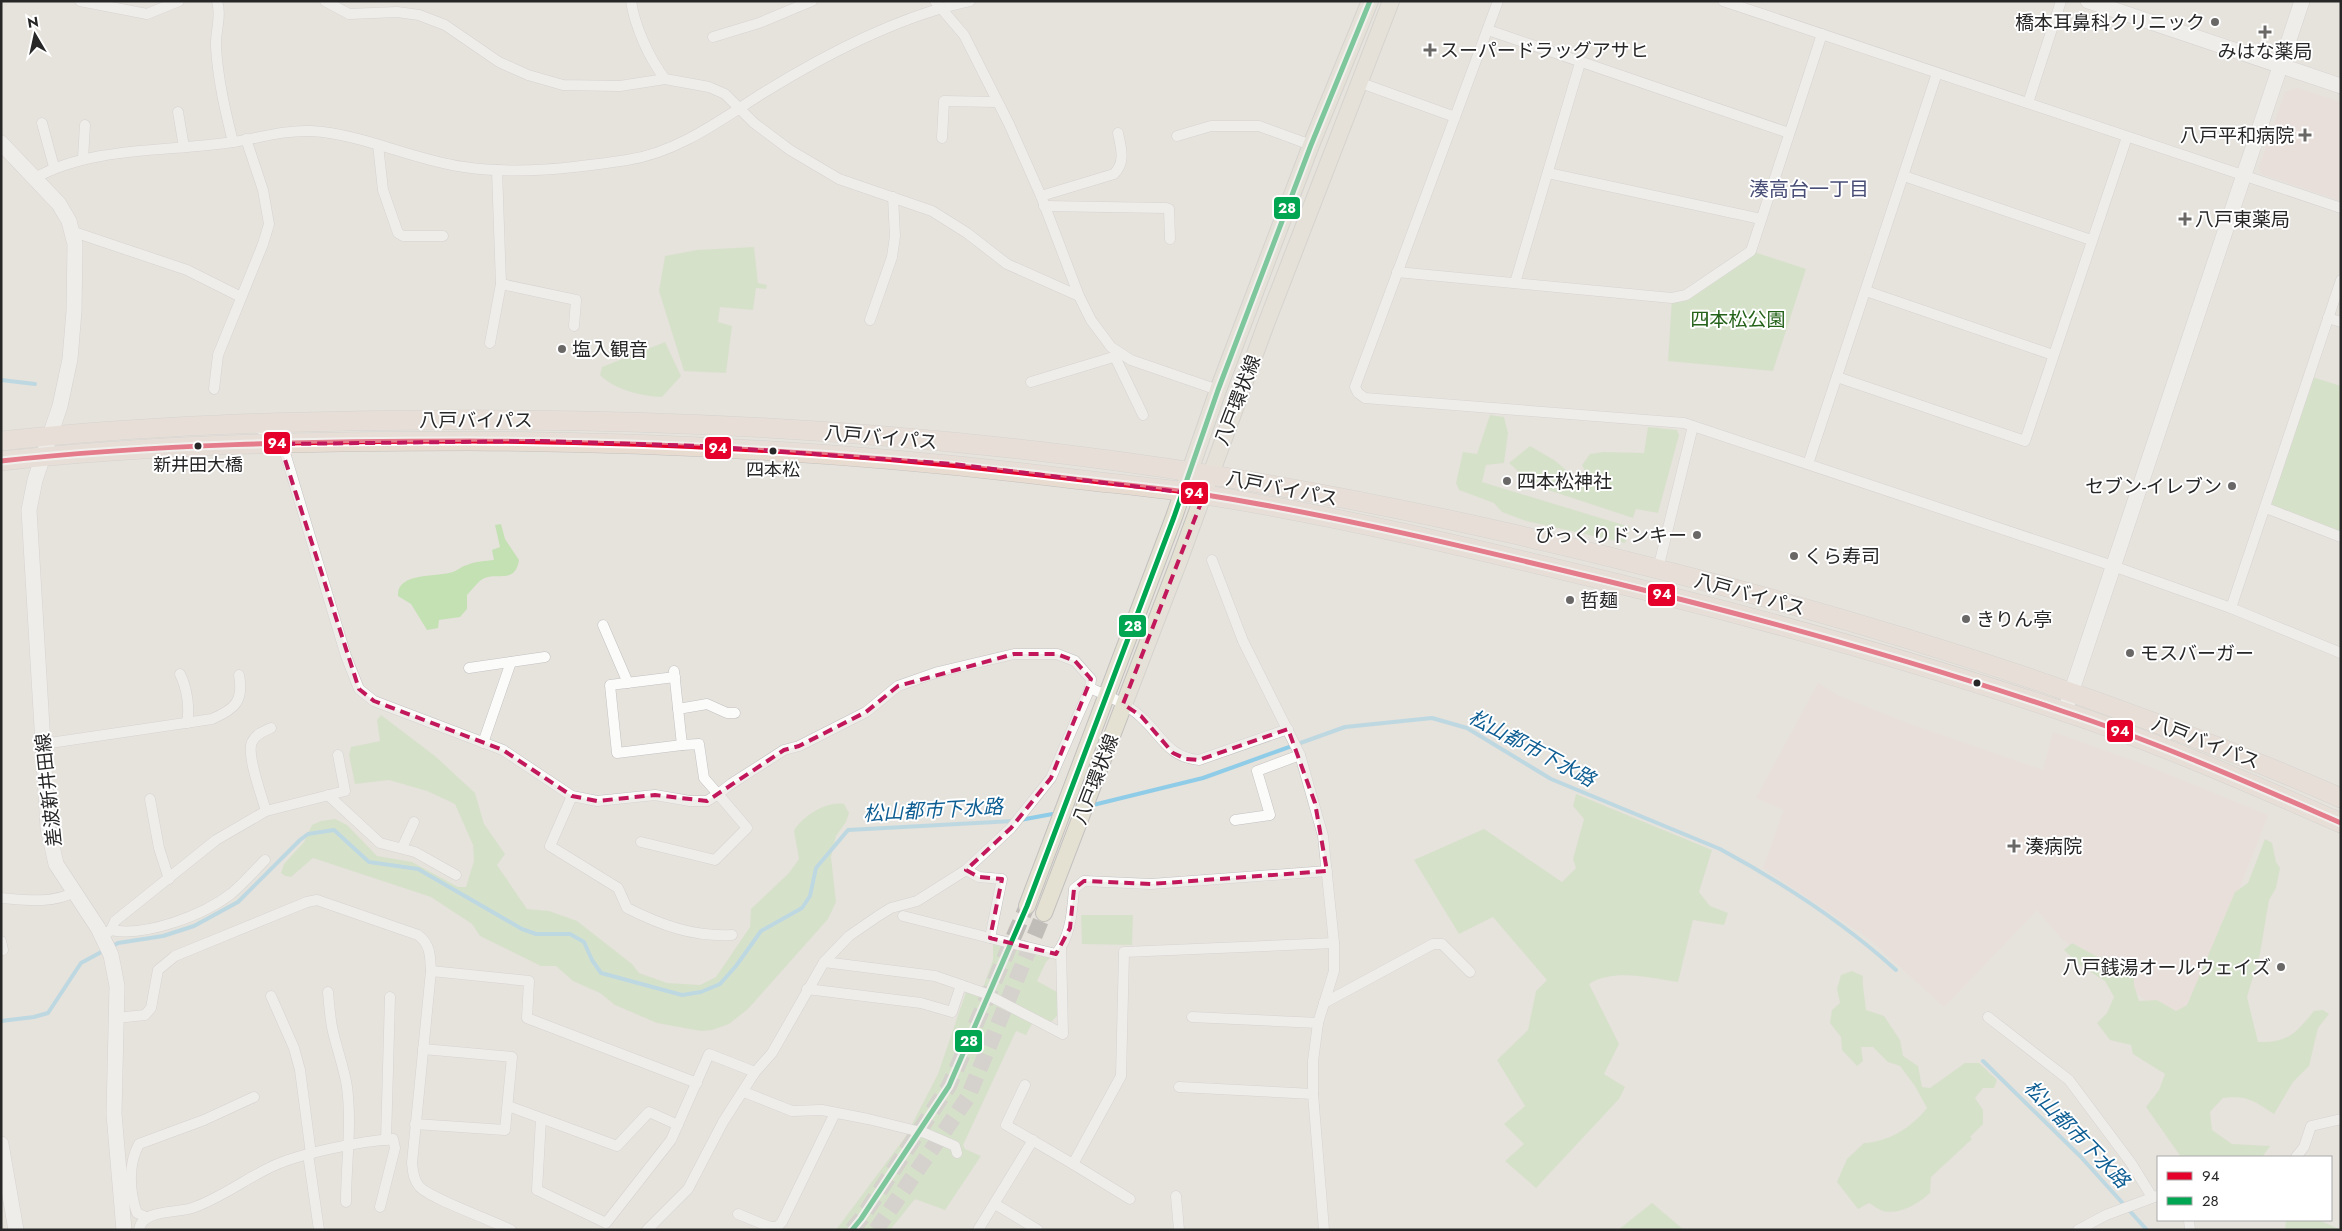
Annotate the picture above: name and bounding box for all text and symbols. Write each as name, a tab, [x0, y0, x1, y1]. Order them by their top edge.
place label: 橋本耳鼻科クリニック	[2015, 9, 2205, 36]
north arrow	[10, 10, 60, 60]
text: N	[26, 11, 40, 33]
marker: 橋本耳鼻科クリニック	[2209, 16, 2221, 28]
marker: みはな薬局	[2259, 26, 2271, 38]
place label: スーパードラッグアサヒ	[1440, 37, 1649, 64]
place label: みはな薬局	[2217, 38, 2313, 65]
marker: スーパードラッグアサヒ	[1424, 44, 1436, 56]
place label: 八戸平和病院	[2180, 122, 2294, 149]
marker: 八戸平和病院	[2298, 128, 2312, 142]
district label: 湊高台一丁目	[1749, 175, 1869, 204]
line badge: 28	[1273, 196, 1301, 220]
text: 28	[1278, 198, 1296, 218]
place label: 八戸東薬局	[2195, 206, 2290, 233]
marker: 八戸東薬局	[2179, 213, 2191, 225]
park label: 四本松公園	[1690, 306, 1786, 333]
place label: 塩入観音	[572, 336, 648, 363]
marker: 塩入観音	[556, 343, 568, 355]
street label: 八戸環状線	[1208, 351, 1267, 449]
street label: 八戸バイパス	[419, 407, 533, 434]
street label: 八戸バイパス	[823, 419, 939, 456]
line badge: 94	[263, 431, 291, 455]
text: 94	[267, 433, 287, 453]
line badge: 94	[704, 436, 732, 460]
text: 94	[708, 438, 728, 458]
marker: 新井田大橋	[193, 441, 203, 451]
marker: 四本松	[768, 446, 778, 456]
place label: 新井田大橋	[153, 452, 243, 478]
place label: 四本松	[746, 457, 800, 483]
street label: 八戸バイパス	[1224, 464, 1340, 513]
place label: 四本松神社	[1517, 468, 1612, 495]
place label: セブン-イレブン	[2085, 473, 2222, 500]
marker: 四本松神社	[1501, 475, 1513, 487]
marker: セブン-イレブン	[2226, 480, 2238, 492]
line badge: 94	[1180, 481, 1209, 505]
text: 94	[1184, 483, 1204, 503]
place label: びっくりドンキー	[1535, 522, 1687, 549]
marker: びっくりドンキー	[1691, 529, 1703, 541]
place label: くら寿司	[1804, 543, 1880, 570]
marker: くら寿司	[1788, 550, 1800, 562]
street label: 八戸バイパス	[1691, 567, 1808, 622]
line badge: 94	[1647, 583, 1676, 607]
text: 94	[1652, 584, 1672, 604]
place label: 哲麺	[1580, 587, 1618, 614]
marker: 哲麺	[1564, 594, 1576, 606]
place label: きりん亭	[1976, 606, 2052, 633]
marker: きりん亭	[1960, 613, 1972, 625]
line badge: 28	[1118, 614, 1147, 638]
text: 28	[1124, 616, 1142, 636]
place label: モスバーガー	[2140, 640, 2254, 667]
marker: モスバーガー	[2124, 647, 2136, 659]
unlabelled marker	[1972, 678, 1982, 688]
water label: 松山都市下水路	[1463, 703, 1602, 795]
street label: 八戸バイパス	[2148, 710, 2264, 775]
line badge: 94	[2106, 719, 2134, 743]
text: 94	[2110, 721, 2130, 741]
street label: 八戸環状線	[1066, 730, 1125, 828]
street label: 差波新井田線	[29, 732, 68, 848]
water label: 松山都市下水路	[862, 792, 1006, 829]
place label: 湊病院	[2025, 833, 2082, 860]
marker: 湊病院	[2007, 839, 2021, 853]
place label: 八戸銭湯オールウェイズ	[2063, 954, 2271, 981]
marker: 八戸銭湯オールウェイズ	[2275, 961, 2287, 973]
line badge: 28	[954, 1029, 983, 1053]
text: 28	[960, 1031, 978, 1051]
water label: 松山都市下水路	[2018, 1074, 2137, 1196]
legend	[2157, 1156, 2332, 1221]
text: 94	[2202, 1165, 2220, 1187]
text: 28	[2202, 1190, 2219, 1212]

